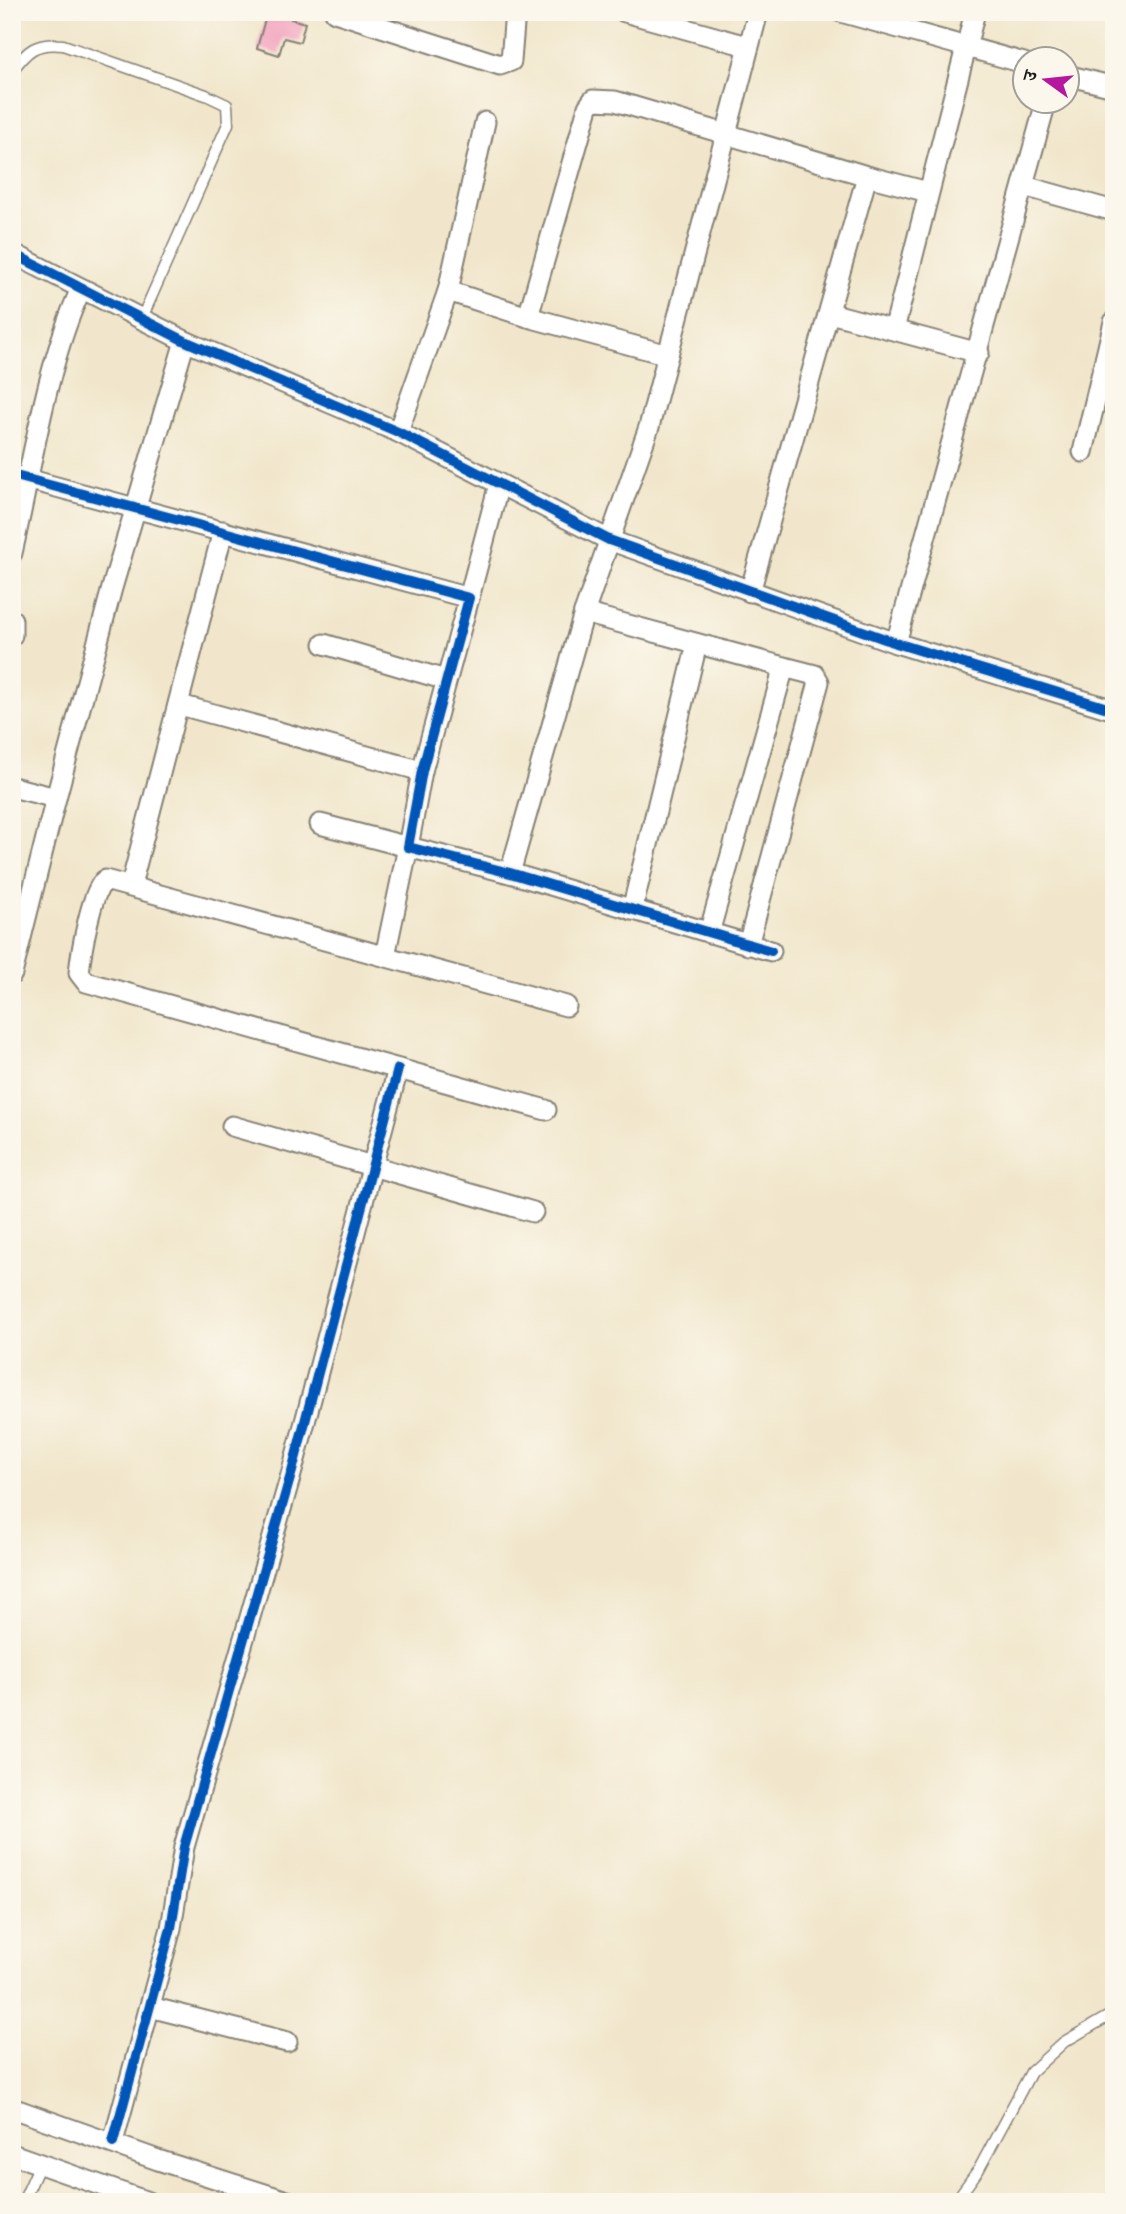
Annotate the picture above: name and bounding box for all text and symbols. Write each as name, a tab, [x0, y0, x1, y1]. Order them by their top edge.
north arrow	[1010, 46, 1080, 116]
text: उ	[1018, 67, 1045, 86]

